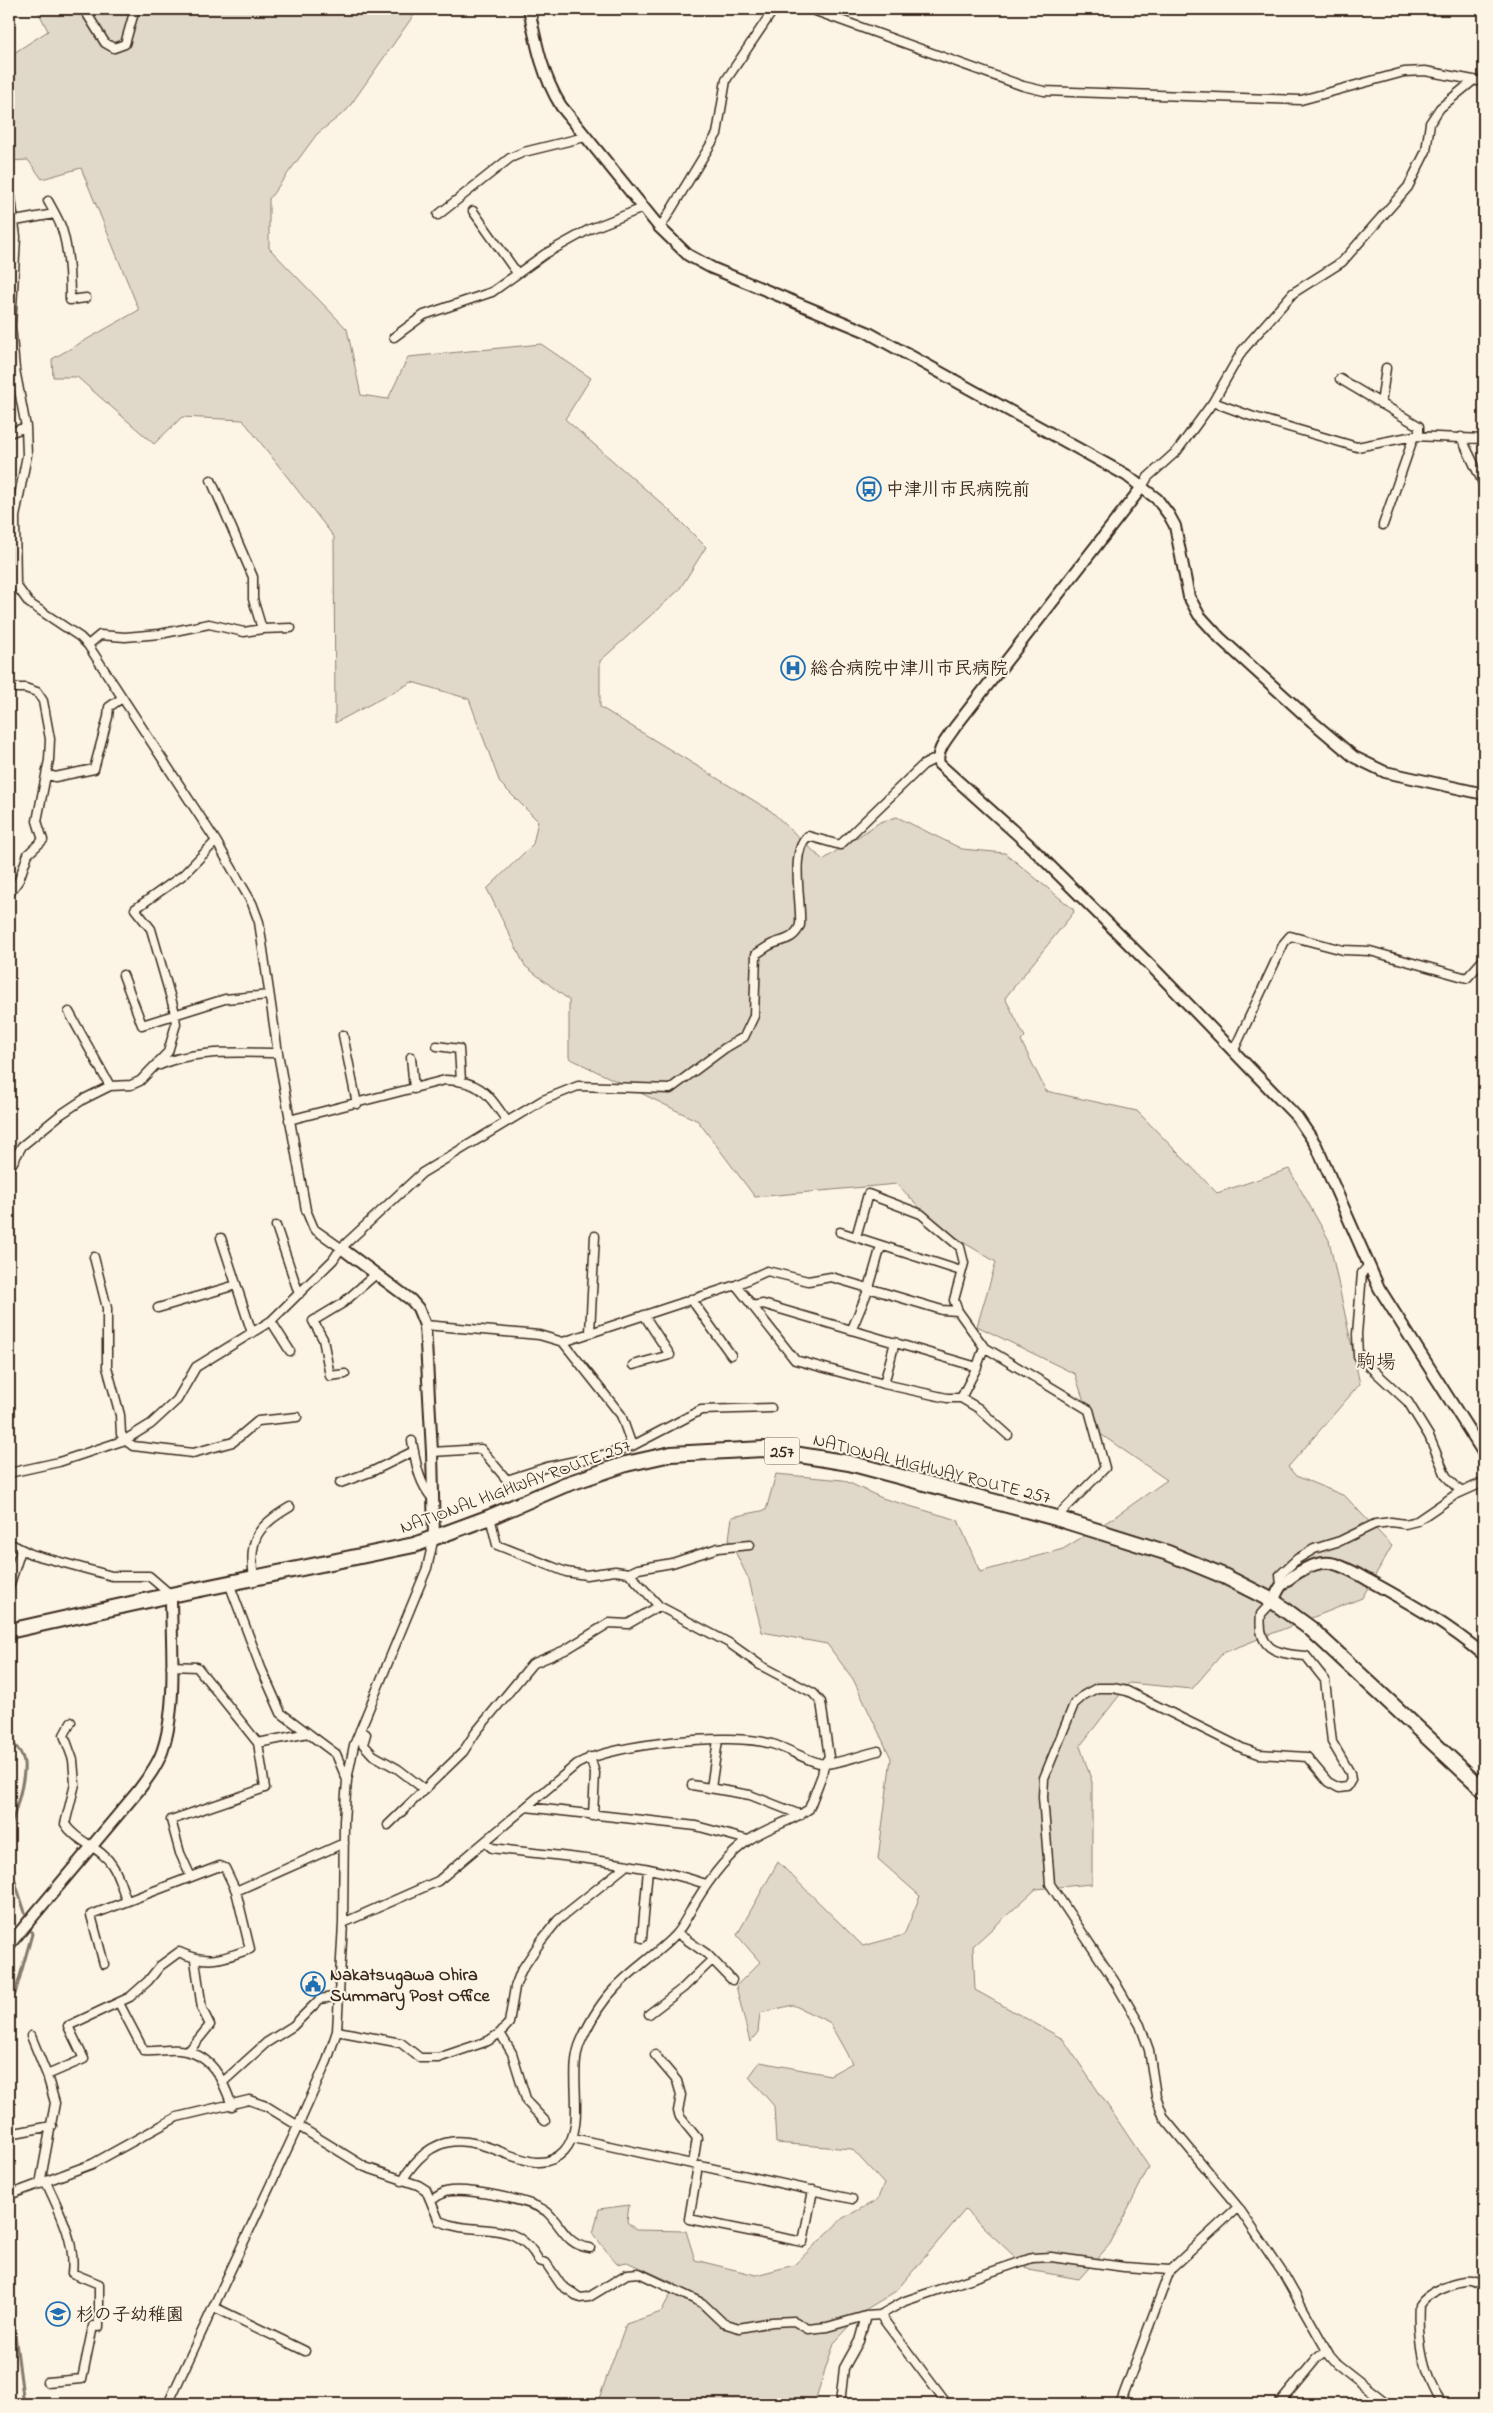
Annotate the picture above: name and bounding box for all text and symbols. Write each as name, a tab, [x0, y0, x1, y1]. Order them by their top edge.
bus stop icon: 中津川市民病院前	[856, 476, 882, 502]
place label: 中津川市民病院前	[886, 478, 1030, 504]
hospital icon: 総合病院中津川市民病院	[780, 655, 806, 681]
place label: 総合病院中津川市民病院	[810, 657, 1008, 683]
district label: 駒場	[1356, 1349, 1396, 1378]
street label: NATIONAL HIGHWAY ROUTE 257	[810, 1428, 1054, 1512]
street label: NATIONAL HIGHWAY ROUTE 257	[397, 1434, 635, 1542]
road number: 257	[764, 1438, 800, 1464]
place label: Nakatsugawa Ohira Summary Post Office	[330, 1963, 491, 2011]
public building icon: Nakatsugawa Ohira Summary Post Office	[300, 1971, 326, 1997]
school or university icon: 杉の子幼稚園	[45, 2301, 71, 2327]
place label: 杉の子幼稚園	[76, 2303, 184, 2329]

